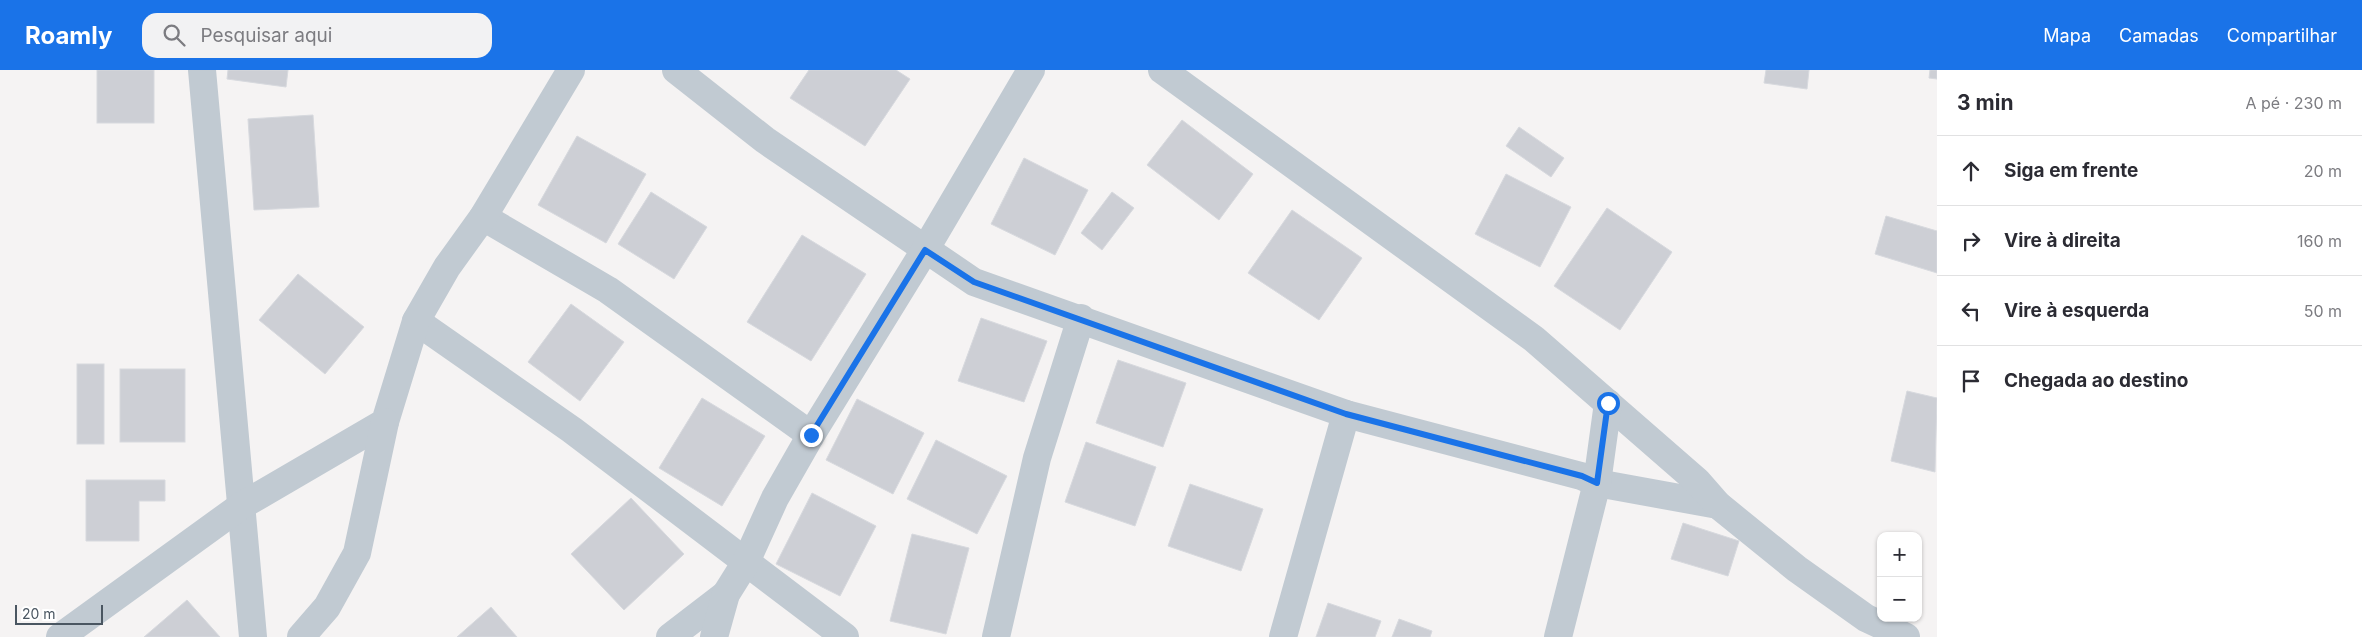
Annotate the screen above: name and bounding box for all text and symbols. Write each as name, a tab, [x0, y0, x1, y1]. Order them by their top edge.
search box	[142, 13, 492, 58]
text: Roamly	[25, 21, 112, 50]
icon: search	[160, 21, 188, 49]
text: Pesquisar aqui	[200, 24, 332, 47]
text: Mapa	[2043, 25, 2091, 46]
text: Camadas	[2119, 25, 2199, 46]
text: Compartilhar	[2227, 25, 2337, 46]
text: 3 min	[1957, 90, 2013, 115]
text: A pé · 230 m	[2245, 93, 2342, 113]
icon: ahead	[1957, 157, 1985, 185]
text: Siga em frente	[2004, 159, 2138, 182]
text: 20 m	[2304, 161, 2342, 181]
icon: right	[1957, 227, 1985, 255]
text: Vire à direita	[2004, 229, 2121, 252]
text: 160 m	[2297, 231, 2342, 251]
icon: left	[1957, 297, 1985, 325]
text: Vire à esquerda	[2004, 299, 2149, 322]
text: 50 m	[2304, 301, 2342, 321]
icon: arrive	[1957, 367, 1985, 395]
text: Chegada ao destino	[2004, 369, 2188, 392]
route start	[1597, 392, 1620, 415]
route end	[800, 424, 823, 447]
map controls	[1877, 532, 1922, 622]
button: +	[1877, 532, 1922, 577]
button: −	[1877, 577, 1922, 622]
scale bar	[15, 602, 102, 625]
text: 20 m	[22, 605, 56, 622]

